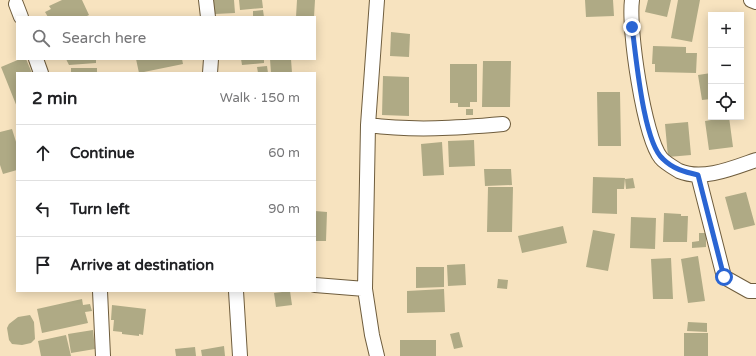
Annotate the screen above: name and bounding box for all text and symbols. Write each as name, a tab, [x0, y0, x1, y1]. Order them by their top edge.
map controls	[708, 12, 744, 120]
button: +	[708, 12, 744, 48]
search box	[16, 16, 316, 60]
route end	[623, 18, 641, 36]
icon: search	[30, 27, 52, 49]
text: Search here	[62, 29, 146, 47]
button: −	[708, 48, 744, 84]
button: locate	[708, 84, 744, 120]
text: 2 min	[32, 88, 77, 109]
text: Walk · 150 m	[220, 90, 300, 106]
icon: ahead	[32, 142, 54, 164]
text: Continue	[70, 144, 134, 162]
text: 60 m	[268, 145, 300, 161]
icon: left	[32, 198, 54, 220]
text: Turn left	[70, 200, 130, 218]
text: 90 m	[268, 201, 300, 217]
icon: arrive	[32, 254, 54, 276]
text: Arrive at destination	[70, 256, 214, 274]
route start	[715, 268, 733, 286]

